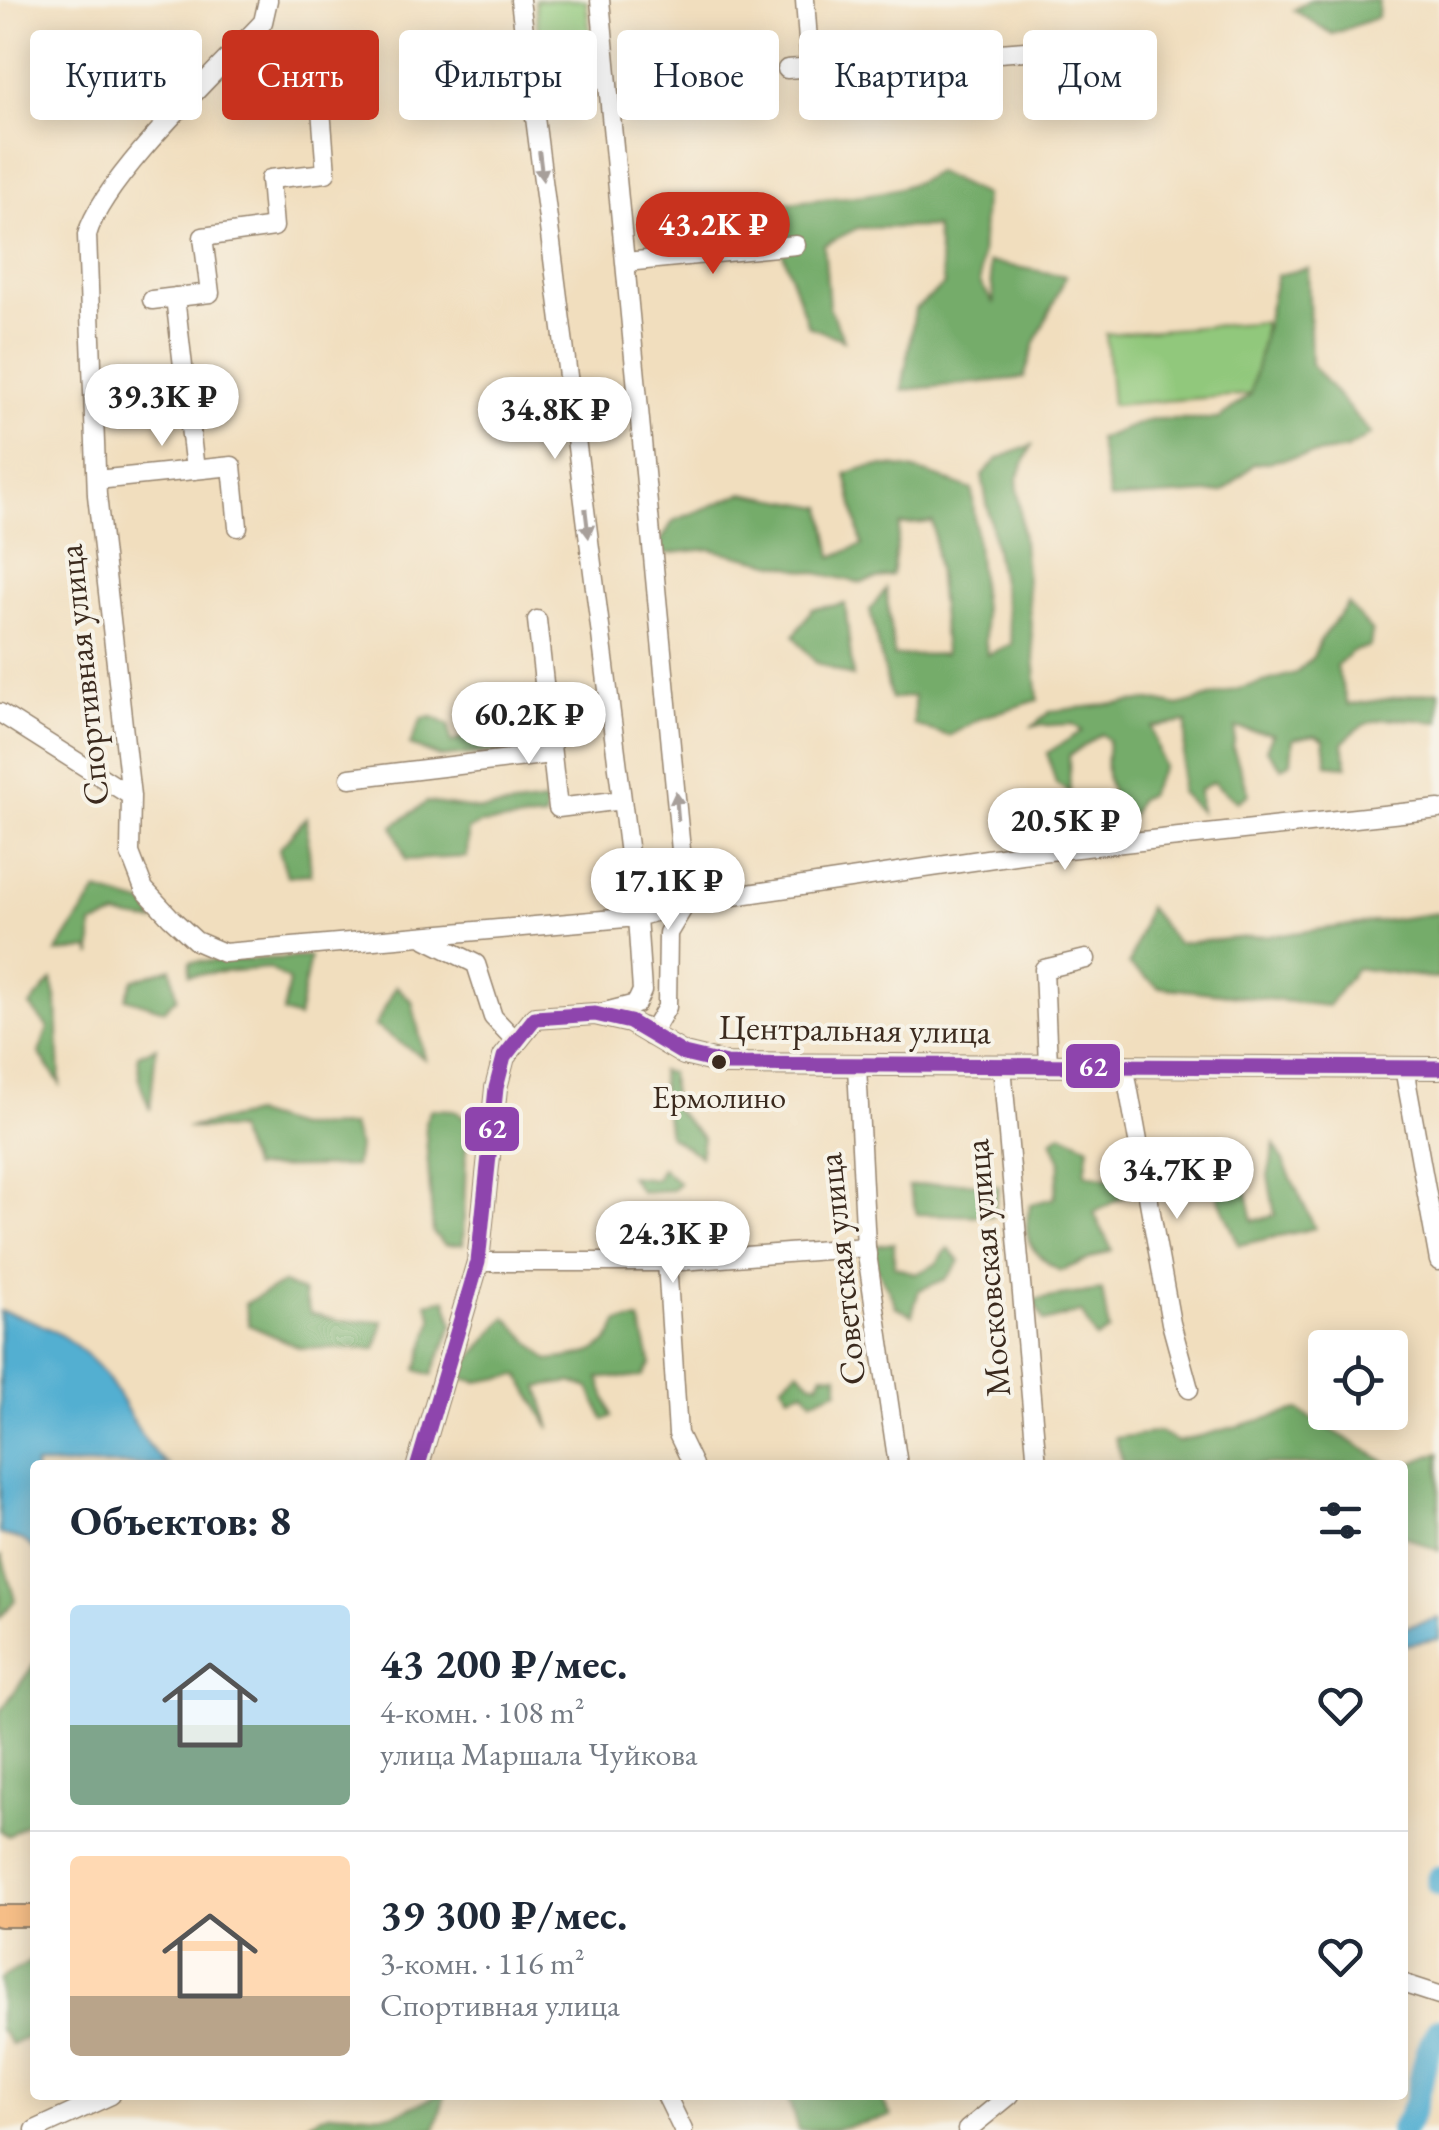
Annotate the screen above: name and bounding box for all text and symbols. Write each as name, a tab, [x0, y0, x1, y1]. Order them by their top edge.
chip: Купить	[30, 30, 202, 120]
chip: Снять	[222, 30, 379, 120]
chip: Фильтры	[399, 30, 597, 120]
chip: Новое	[617, 30, 779, 120]
chip: Квартира	[799, 30, 1003, 120]
chip: Дом	[1023, 30, 1157, 120]
one-way arrow	[533, 151, 549, 183]
pin: 43.2K ₽	[621, 192, 805, 277]
text: 43.2K ₽	[658, 203, 768, 245]
pin: 39.3K ₽	[70, 364, 254, 449]
text: 39.3K ₽	[107, 375, 217, 417]
pin: 34.8K ₽	[463, 377, 647, 462]
text: 34.8K ₽	[500, 388, 610, 430]
one-way arrow	[579, 508, 595, 540]
street label: Спортивная улица	[46, 542, 120, 808]
pin: 60.2K ₽	[437, 682, 621, 767]
text: 60.2K ₽	[474, 693, 584, 735]
pin: 20.5K ₽	[973, 788, 1157, 873]
one-way arrow	[669, 790, 685, 822]
text: 20.5K ₽	[1010, 799, 1120, 841]
pin: 17.1K ₽	[576, 848, 760, 933]
text: 17.1K ₽	[613, 859, 723, 901]
street label: Центральная улица	[719, 1004, 991, 1054]
line badge: 62	[1064, 1042, 1122, 1090]
text: 62	[1078, 1048, 1108, 1084]
marker: Ермолино	[709, 1052, 729, 1072]
place label: Ермолино	[652, 1076, 786, 1118]
line badge: 62	[463, 1105, 521, 1153]
text: 62	[477, 1110, 507, 1146]
street label: Московская улица	[953, 1137, 1021, 1399]
pin: 34.7K ₽	[1085, 1137, 1269, 1222]
text: 34.7K ₽	[1122, 1148, 1232, 1190]
street label: Советская улица	[806, 1151, 876, 1387]
pin: 24.3K ₽	[581, 1201, 765, 1286]
text: 24.3K ₽	[618, 1212, 728, 1254]
map controls	[1308, 1330, 1408, 1430]
button: locate	[1308, 1330, 1408, 1430]
text: Объектов: 8	[70, 1493, 291, 1548]
icon: filters	[1313, 1493, 1368, 1548]
text: 43 200 ₽/мес.	[380, 1636, 627, 1691]
icon: home	[150, 1645, 270, 1765]
icon: heart	[1313, 1678, 1368, 1733]
text: 4-комн. · 108 m²	[380, 1691, 585, 1733]
text: улица Маршала Чуйкова	[380, 1733, 698, 1775]
text: 39 300 ₽/мес.	[380, 1887, 627, 1942]
icon: home	[150, 1896, 270, 2016]
icon: heart	[1313, 1929, 1368, 1984]
text: 3-комн. · 116 m²	[380, 1942, 585, 1984]
text: Спортивная улица	[380, 1984, 620, 2026]

